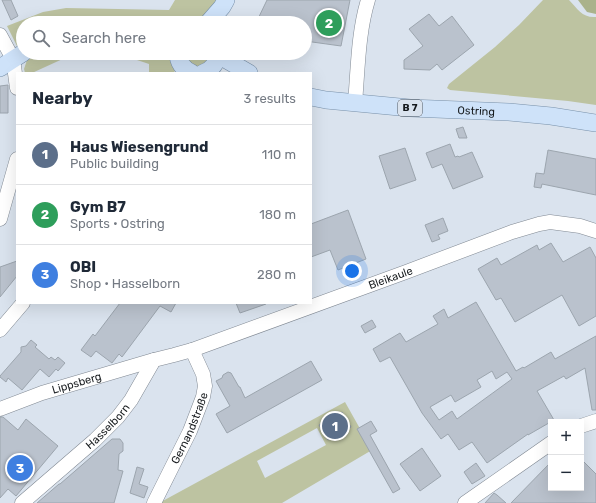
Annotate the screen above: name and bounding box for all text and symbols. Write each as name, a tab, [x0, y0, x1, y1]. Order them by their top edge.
pin: 2	[316, 8, 342, 38]
search box	[16, 16, 312, 60]
icon: search	[30, 27, 52, 49]
text: Search here	[62, 29, 146, 47]
text: Nearby	[32, 88, 93, 108]
text: 3 results	[244, 91, 296, 106]
road number: B 7	[398, 100, 422, 116]
street label: Ostring	[457, 103, 495, 118]
text: Haus Wiesengrund	[70, 138, 209, 156]
text: 1	[42, 147, 48, 162]
text: 110 m	[262, 147, 296, 162]
text: Public building	[70, 156, 159, 171]
text: Gym B7	[70, 198, 126, 216]
text: 2	[41, 207, 49, 222]
text: 180 m	[259, 207, 296, 222]
text: Sports · Ostring	[70, 216, 165, 231]
text: OBI	[70, 258, 96, 276]
your location	[342, 261, 362, 281]
street label: Bleikaule	[367, 264, 414, 292]
text: 3	[41, 267, 49, 282]
text: 280 m	[257, 267, 296, 282]
text: Shop · Hasselborn	[70, 276, 180, 291]
street label: Lippsberg	[50, 369, 103, 396]
street label: Gernandstraße	[168, 392, 210, 466]
street label: Hasselborn	[83, 401, 132, 452]
pin: 1	[322, 411, 348, 441]
map controls	[548, 419, 584, 491]
button: +	[548, 419, 584, 455]
pin: 3	[7, 453, 33, 483]
button: −	[548, 455, 584, 491]

